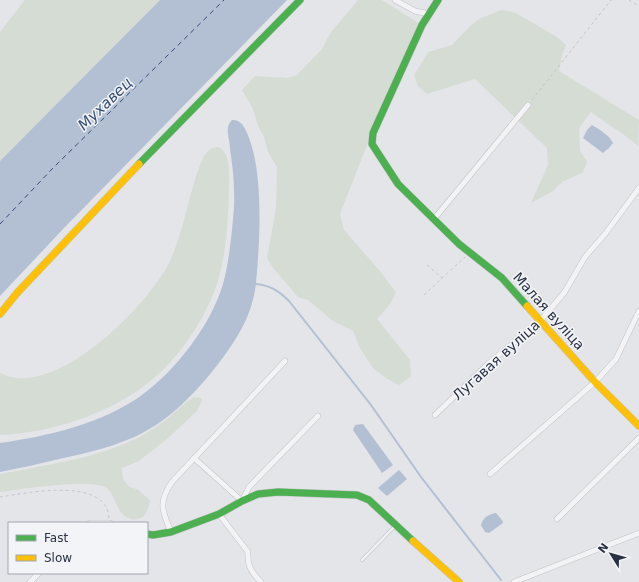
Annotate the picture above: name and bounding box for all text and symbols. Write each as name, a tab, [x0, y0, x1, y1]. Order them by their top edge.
water label: Мухавец	[74, 74, 136, 134]
street label: Малая вуліца	[510, 269, 588, 353]
street label: Лугавая вуліца	[449, 317, 543, 403]
legend	[8, 522, 148, 574]
text: Fast	[44, 531, 68, 545]
north arrow	[591, 534, 631, 574]
text: N	[595, 541, 611, 556]
text: Slow	[44, 551, 72, 565]

